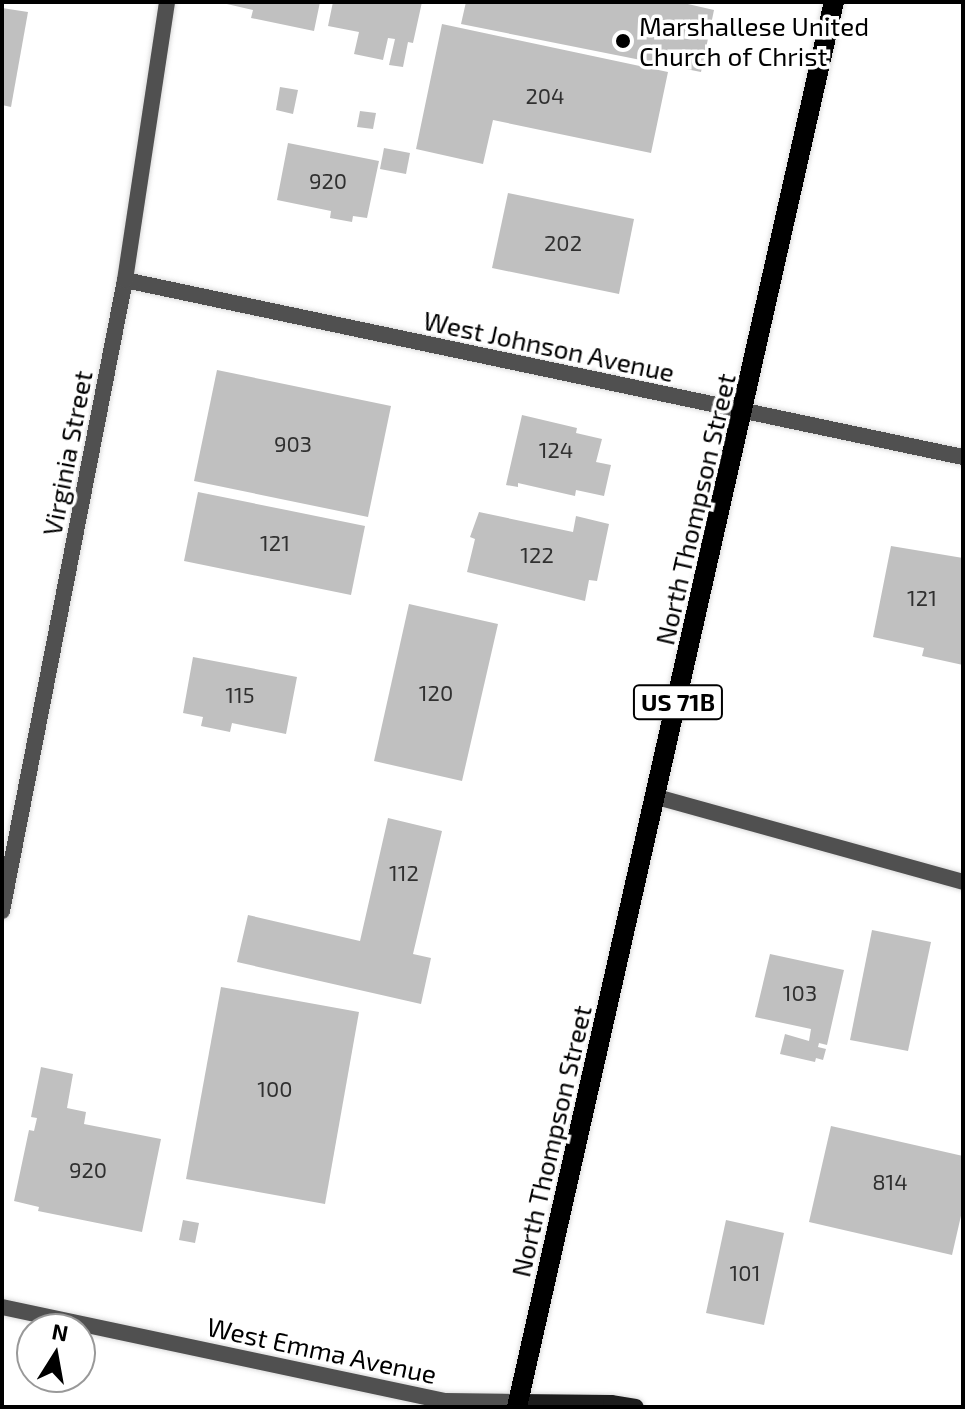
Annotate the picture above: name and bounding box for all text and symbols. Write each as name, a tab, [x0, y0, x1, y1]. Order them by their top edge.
place label: Marshallese United Church of Christ	[639, 10, 869, 72]
marker: Marshallese United Church of Christ	[614, 32, 632, 50]
house number: 204	[525, 83, 565, 109]
house number: 920	[309, 168, 347, 194]
house number: 202	[544, 230, 582, 256]
street label: West Johnson Avenue	[420, 304, 678, 388]
street label: Virginia Street	[36, 368, 98, 538]
street label: North Thompson Street	[648, 370, 742, 648]
house number: 903	[274, 431, 312, 457]
house number: 124	[539, 437, 573, 463]
house number: 121	[260, 530, 290, 556]
house number: 122	[520, 542, 554, 568]
house number: 121	[907, 585, 937, 611]
house number: 120	[419, 680, 453, 706]
house number: 115	[225, 682, 255, 708]
road number: US 71B	[632, 682, 724, 722]
house number: 112	[389, 860, 419, 886]
house number: 103	[783, 980, 817, 1006]
street label: North Thompson Street	[504, 1002, 598, 1280]
house number: 100	[257, 1076, 293, 1102]
house number: 920	[69, 1157, 107, 1183]
house number: 814	[872, 1169, 908, 1195]
house number: 101	[730, 1260, 760, 1286]
street label: West Emma Avenue	[204, 1310, 440, 1390]
north arrow	[16, 1313, 96, 1393]
text: N	[50, 1317, 70, 1346]

